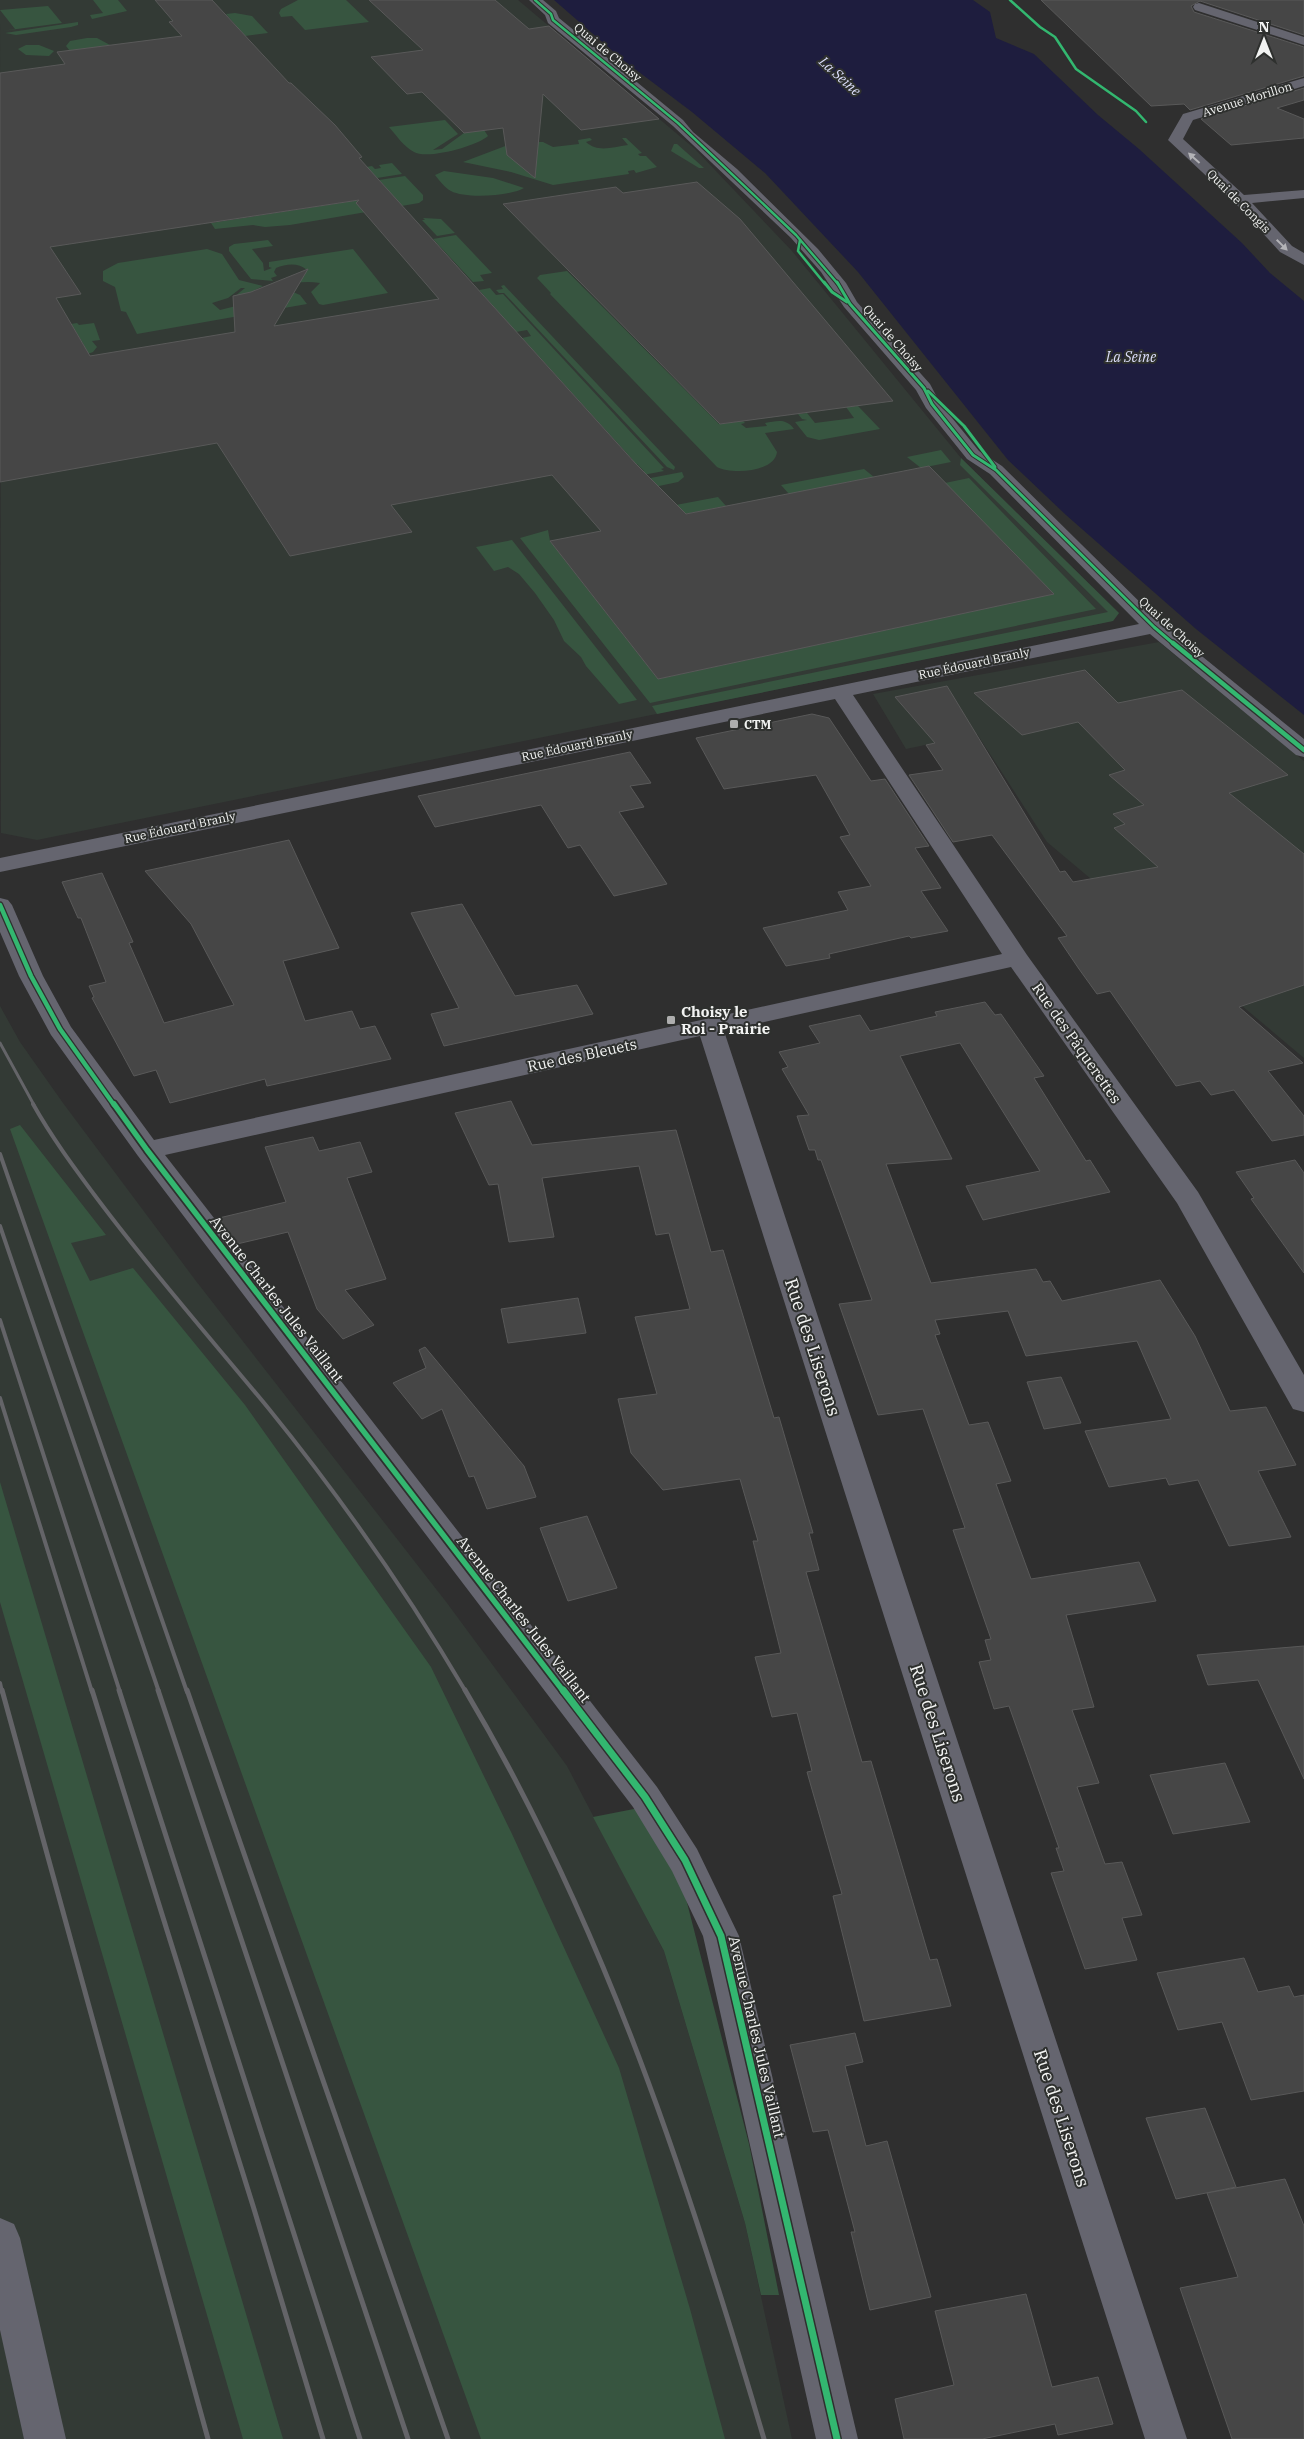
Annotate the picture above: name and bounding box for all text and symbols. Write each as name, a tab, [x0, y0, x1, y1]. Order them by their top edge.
north arrow	[1239, 15, 1289, 65]
text: N	[1258, 18, 1270, 36]
street label: Quai de Choisy	[571, 19, 645, 85]
water label: La Seine	[815, 52, 865, 100]
street label: Avenue Morillon	[1200, 78, 1294, 120]
one-way arrow	[1189, 152, 1201, 164]
street label: Quai de Congis	[1204, 166, 1274, 236]
one-way arrow	[1276, 239, 1288, 251]
street label: Quai de Choisy	[860, 301, 926, 375]
water label: La Seine	[1105, 348, 1157, 366]
street label: Quai de Choisy	[1136, 593, 1209, 661]
street label: Rue Édouard Branly	[917, 644, 1032, 682]
place label: CTM	[744, 717, 772, 732]
marker: CTM	[728, 718, 740, 730]
street label: Rue Édouard Branly	[520, 726, 635, 764]
street label: Rue Édouard Branly	[123, 808, 238, 846]
street label: Rue des Pâquerettes	[1028, 979, 1126, 1107]
place label: Choisy le Roi - Prairie	[681, 1002, 770, 1038]
marker: Choisy le Roi - Prairie	[665, 1014, 677, 1026]
street label: Rue des Bleuets	[526, 1034, 638, 1076]
street label: Avenue Charles Jules Vaillant	[206, 1212, 348, 1386]
street label: Rue des Liserons	[780, 1275, 846, 1419]
street label: Avenue Charles Jules Vaillant	[453, 1532, 595, 1706]
street label: Rue des Liserons	[905, 1661, 971, 1805]
street label: Avenue Charles Jules Vaillant	[724, 1934, 790, 2140]
street label: Rue des Liserons	[1029, 2046, 1095, 2190]

